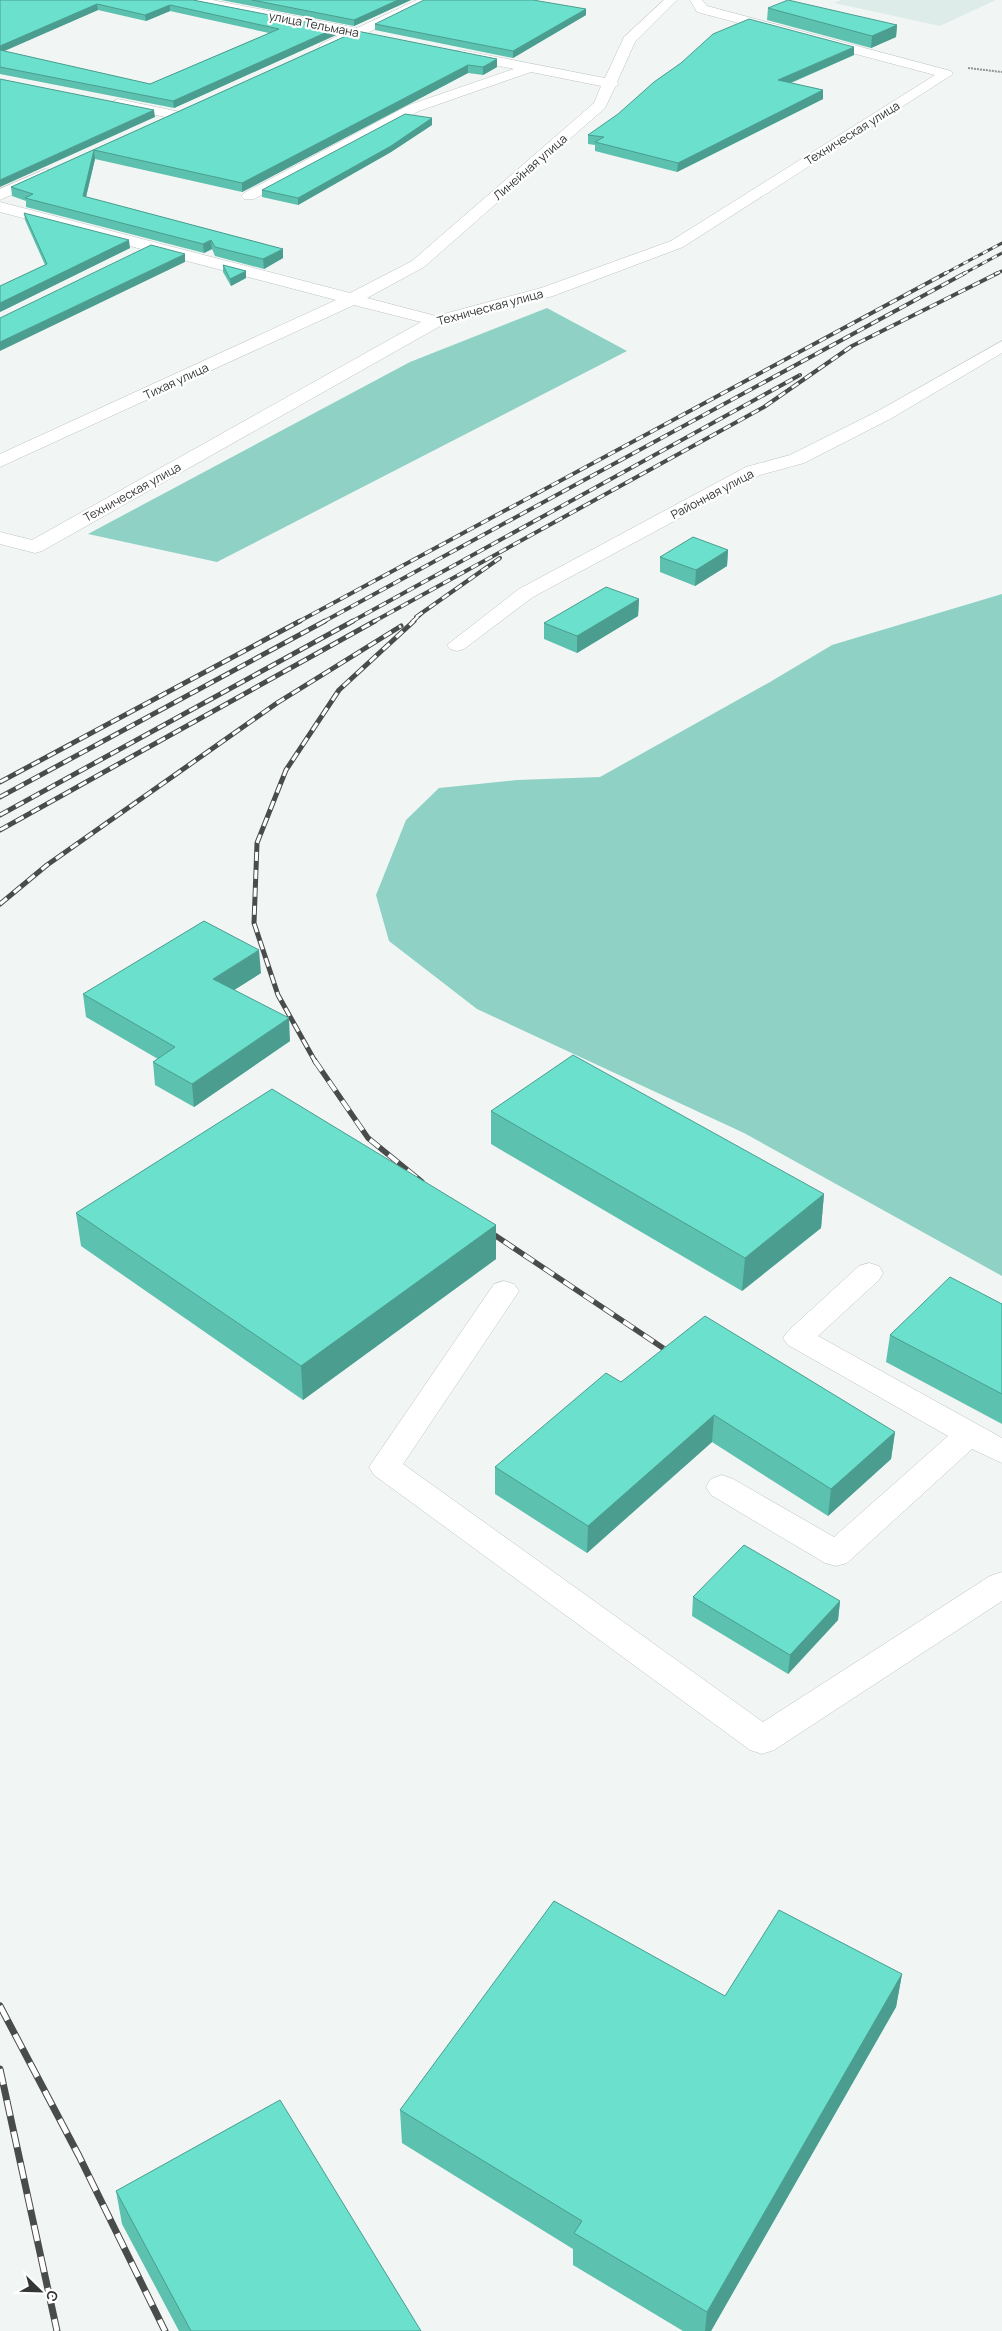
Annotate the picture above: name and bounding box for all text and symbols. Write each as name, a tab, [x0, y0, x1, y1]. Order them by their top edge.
street label: улица Тельмана	[267, 7, 361, 41]
street label: Техническая улица	[801, 97, 903, 169]
street label: Линейная улица	[489, 130, 571, 204]
street label: Техническая улица	[435, 285, 545, 329]
street label: Тихая улица	[141, 359, 211, 403]
street label: Техническая улица	[80, 458, 184, 526]
street label: Районная улица	[668, 465, 756, 523]
north arrow	[15, 2266, 65, 2316]
text: С	[42, 2288, 63, 2305]

